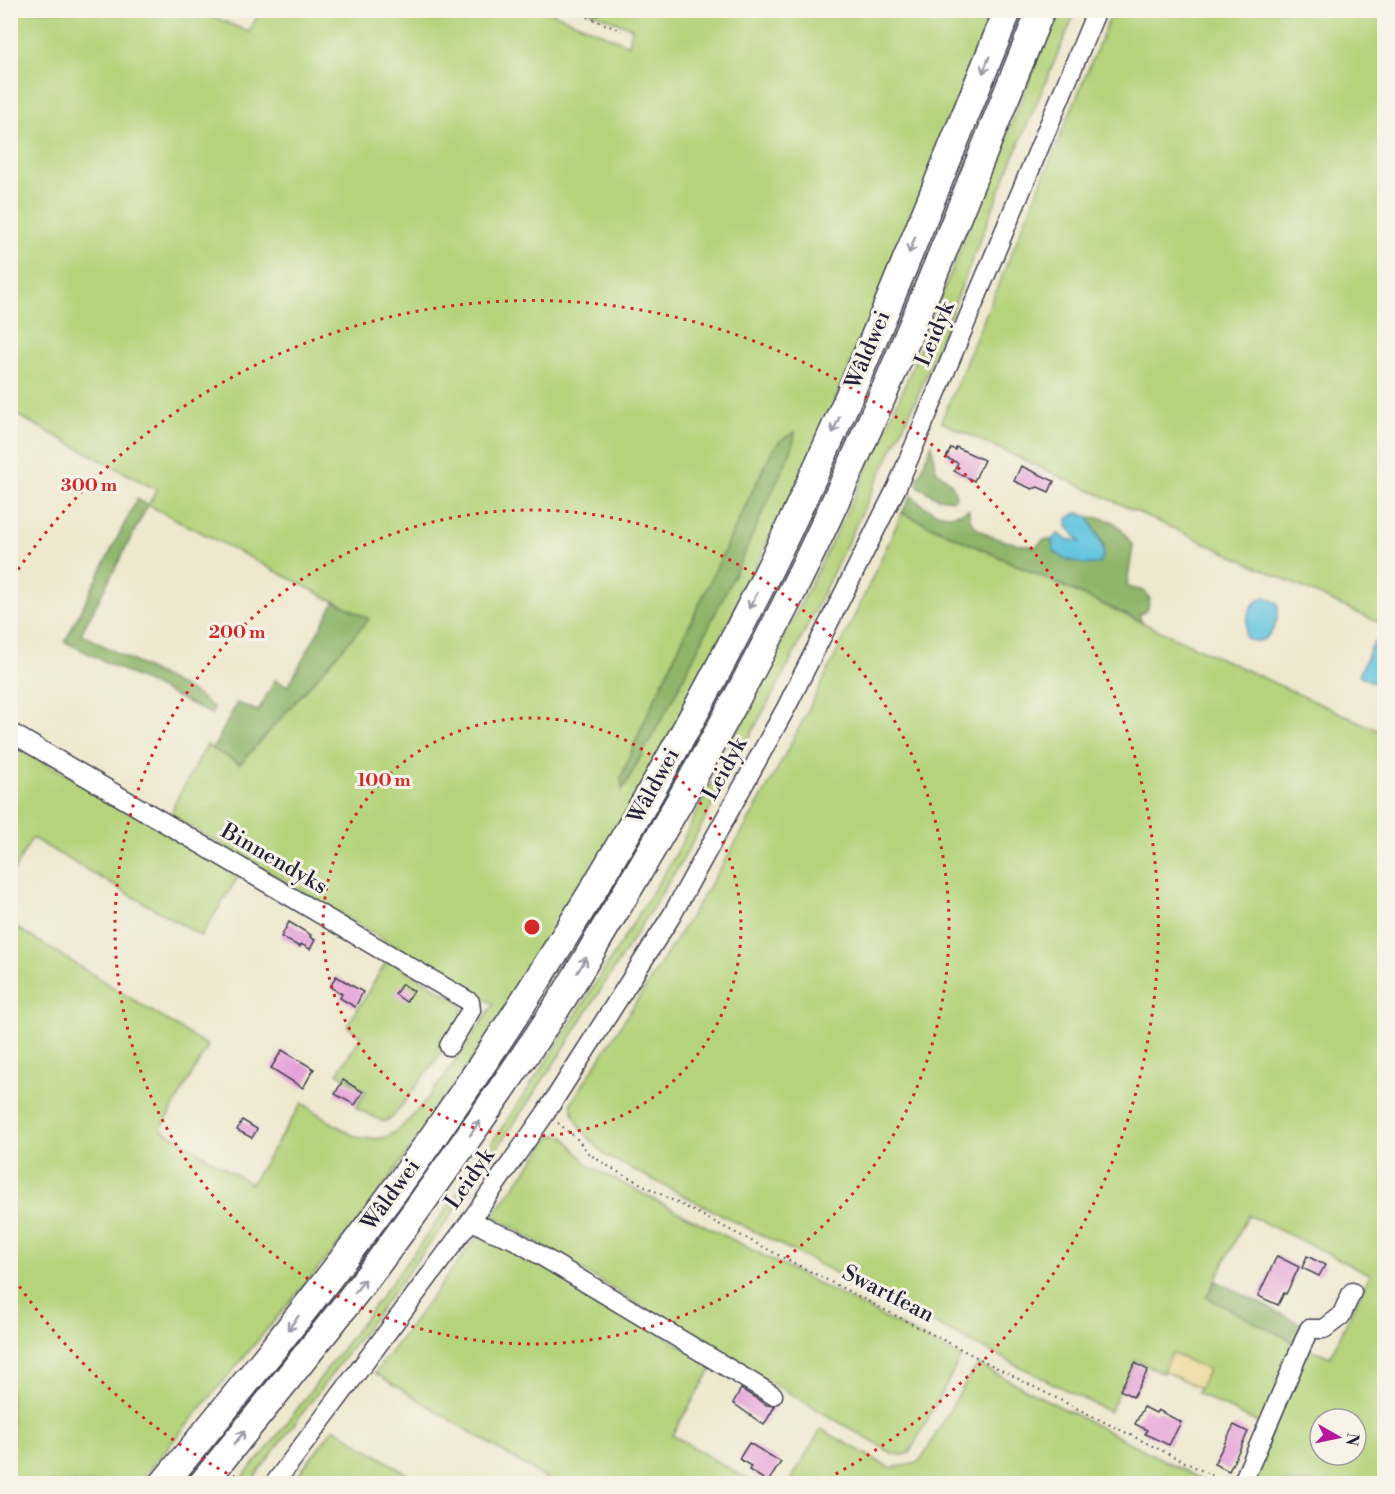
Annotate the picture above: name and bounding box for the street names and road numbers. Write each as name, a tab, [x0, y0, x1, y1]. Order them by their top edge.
street label: Leidyk	[909, 296, 961, 371]
street label: Wâldwei	[839, 307, 897, 394]
street label: Leidyk	[697, 731, 754, 805]
street label: Wâldwei	[622, 743, 686, 829]
street label: Binnendyks	[215, 817, 332, 900]
street label: Leidyk	[439, 1142, 501, 1215]
street label: Wâldwei	[355, 1154, 426, 1237]
street label: Swartfean	[838, 1259, 938, 1329]

